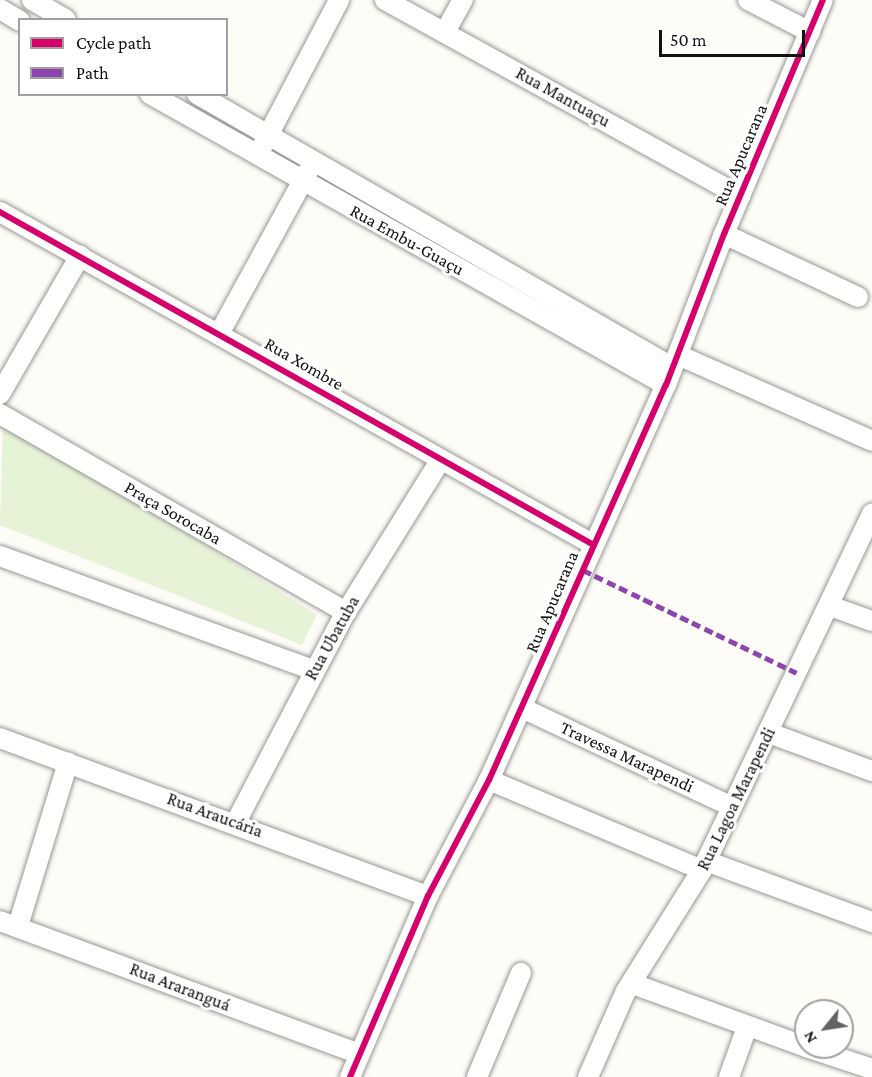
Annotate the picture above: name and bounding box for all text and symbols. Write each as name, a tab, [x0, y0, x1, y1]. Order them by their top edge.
legend	[18, 18, 228, 96]
scale bar	[662, 18, 808, 56]
text: 50 m	[670, 30, 707, 50]
text: Cycle path	[76, 33, 151, 53]
street label: Rua Mantuaçu	[512, 62, 614, 132]
text: Path	[76, 63, 109, 83]
street label: Rua Apucarana	[710, 101, 772, 209]
street label: Rua Embu-Guaçu	[346, 200, 468, 280]
street label: Rua Xombre	[261, 333, 347, 395]
street label: Praça Sorocaba	[121, 477, 225, 549]
street label: Rua Apucarana	[521, 548, 583, 656]
street label: Rua Ubatuba	[300, 592, 364, 684]
street label: Travessa Marapendi	[557, 717, 697, 797]
street label: Rua Lagoa Marapendi	[692, 724, 780, 874]
street label: Rua Araucária	[164, 788, 266, 842]
street label: Rua Araranguá	[127, 958, 233, 1016]
north arrow	[794, 999, 854, 1059]
text: N	[800, 1028, 820, 1046]

